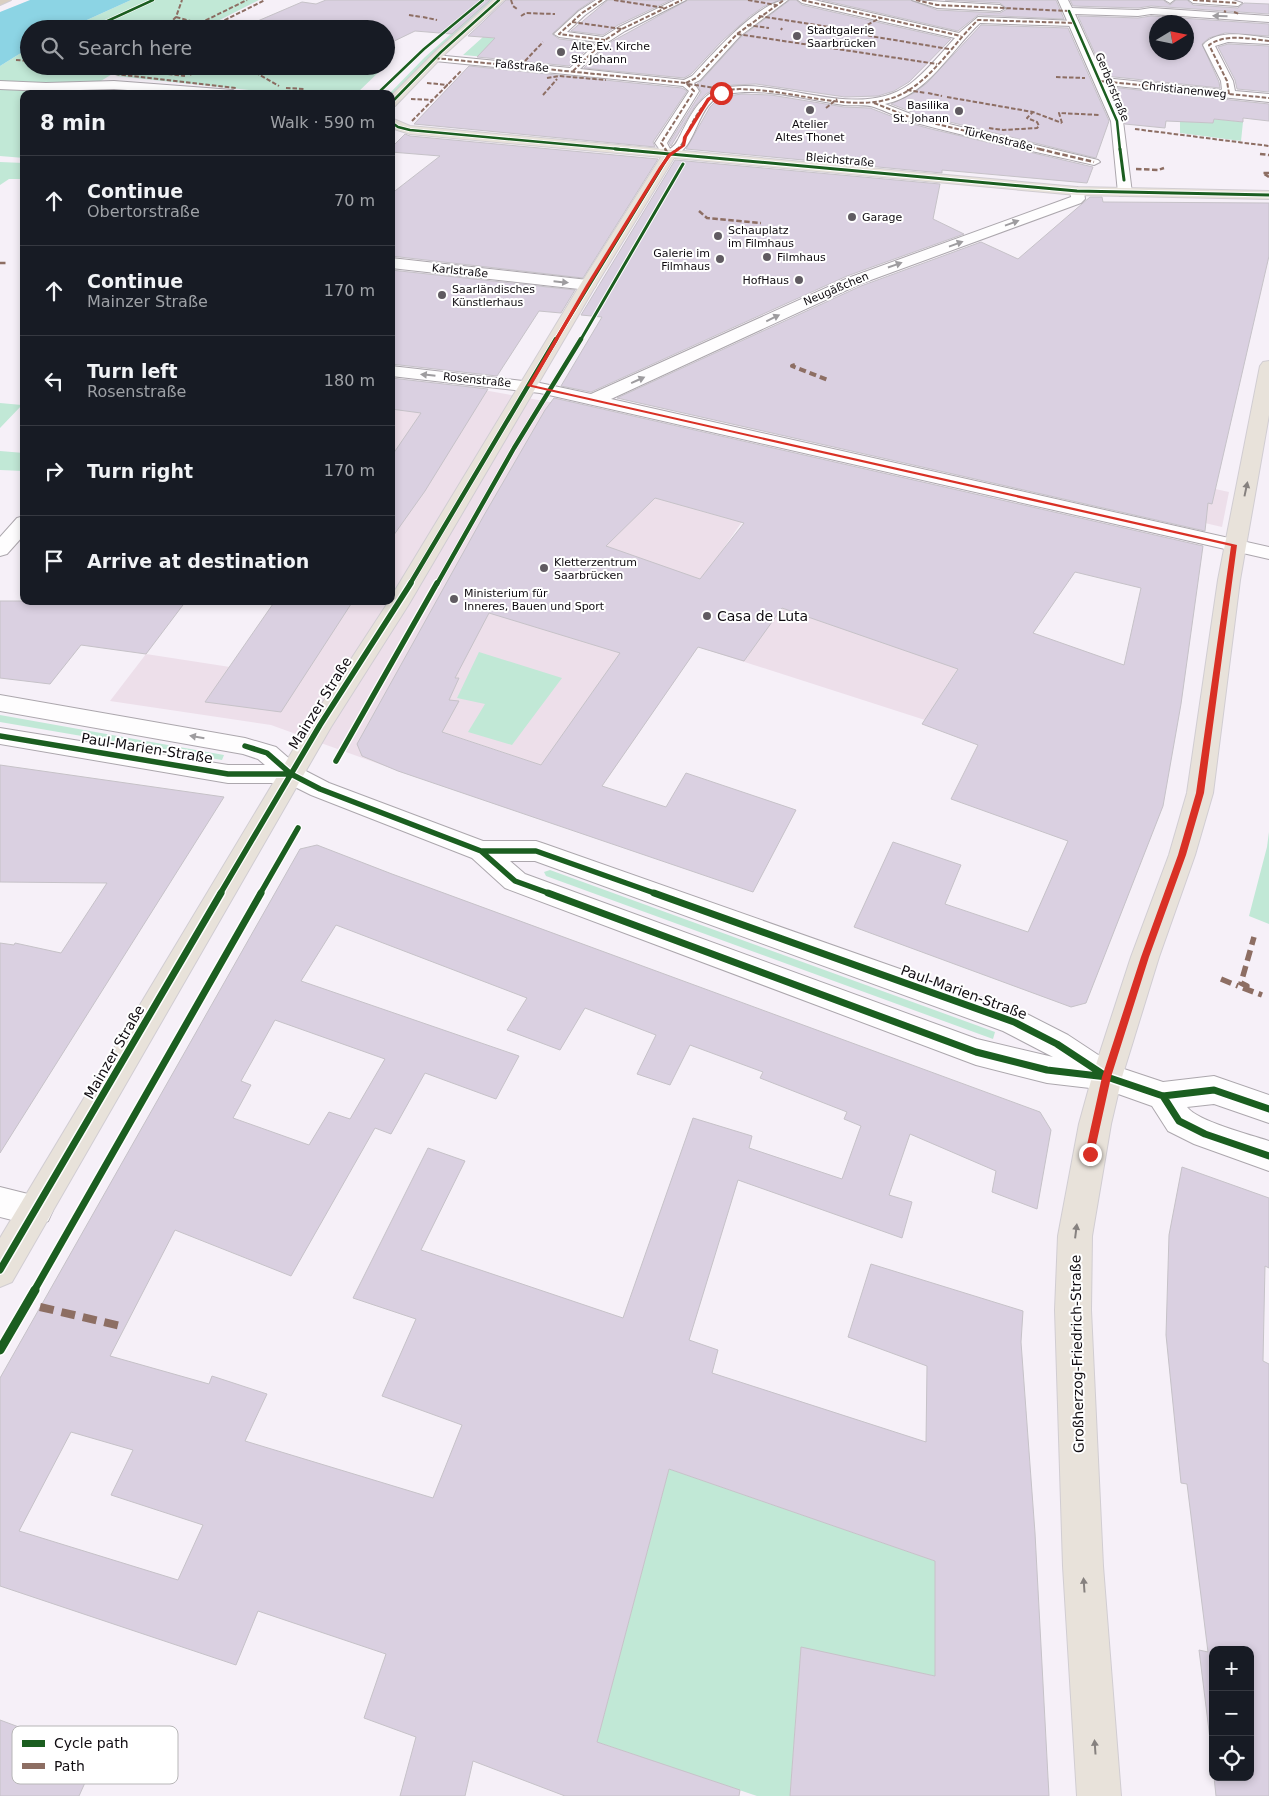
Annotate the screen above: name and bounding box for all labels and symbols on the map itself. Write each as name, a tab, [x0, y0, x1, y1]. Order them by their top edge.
one-way arrow	[1212, 12, 1228, 20]
north arrow	[1149, 15, 1194, 60]
place label: Stadtgalerie Saarbrücken	[807, 24, 876, 50]
marker: Stadtgalerie Saarbrücken	[791, 30, 803, 42]
place label: Alte Ev. Kirche St. Johann	[571, 40, 650, 66]
marker: Alte Ev. Kirche St. Johann	[555, 46, 567, 58]
street label: Gerberstraße	[1092, 51, 1132, 124]
street label: Faßstraße	[495, 57, 550, 75]
street label: Christianenweg	[1141, 79, 1227, 101]
route start	[710, 82, 733, 105]
place label: Basilika St. Johann	[893, 99, 949, 125]
marker: Atelier Altes Thonet	[804, 104, 816, 116]
marker: Basilika St. Johann	[953, 105, 965, 117]
place label: Atelier Altes Thonet	[775, 118, 845, 144]
street label: Türkenstraße	[961, 124, 1034, 154]
street label: Bleichstraße	[805, 151, 875, 169]
marker: Garage	[846, 211, 858, 223]
place label: Garage	[862, 211, 903, 224]
one-way arrow	[1005, 219, 1020, 226]
place label: Schauplatz im Filmhaus	[728, 224, 794, 250]
marker: Schauplatz im Filmhaus	[712, 230, 724, 242]
one-way arrow	[949, 240, 964, 248]
place label: Galerie im Filmhaus	[653, 247, 710, 273]
marker: Filmhaus	[761, 251, 773, 263]
place label: Filmhaus	[777, 251, 826, 264]
marker: Galerie im Filmhaus	[714, 253, 726, 265]
one-way arrow	[888, 261, 903, 269]
street label: Karlstraße	[431, 262, 489, 280]
street label: Neugäßchen	[802, 269, 870, 309]
place label: HofHaus	[742, 274, 789, 287]
marker: HofHaus	[793, 274, 805, 286]
one-way arrow	[554, 278, 570, 286]
place label: Saarländisches Künstlerhaus	[452, 283, 535, 309]
marker: Saarländisches Künstlerhaus	[436, 289, 448, 301]
one-way arrow	[766, 314, 780, 322]
street label: Rosenstraße	[442, 370, 512, 390]
one-way arrow	[420, 371, 436, 379]
one-way arrow	[631, 375, 645, 383]
one-way arrow	[1242, 480, 1250, 496]
place label: Kletterzentrum Saarbrücken	[554, 556, 637, 582]
marker: Kletterzentrum Saarbrücken	[538, 562, 550, 574]
place label: Ministerium für Inneres, Bauen und Sport	[464, 587, 605, 613]
marker: Ministerium für Inneres, Bauen und Sport	[448, 593, 460, 605]
place label: Casa de Luta	[717, 608, 808, 624]
marker: Casa de Luta	[701, 610, 713, 622]
street label: Mainzer Straße	[285, 654, 355, 752]
street label: Paul-Marien-Straße	[80, 730, 214, 766]
one-way arrow	[189, 733, 205, 741]
street label: Paul-Marien-Straße	[899, 962, 1029, 1022]
street label: Mainzer Straße	[81, 1002, 147, 1102]
route end	[1079, 1143, 1102, 1166]
one-way arrow	[1072, 1222, 1080, 1238]
street label: Großherzog-Friedrich-Straße	[1067, 1255, 1087, 1453]
one-way arrow	[1080, 1577, 1088, 1593]
legend	[12, 1726, 178, 1784]
text: Cycle path	[54, 1735, 129, 1751]
one-way arrow	[1091, 1739, 1099, 1755]
text: Path	[54, 1758, 85, 1774]

